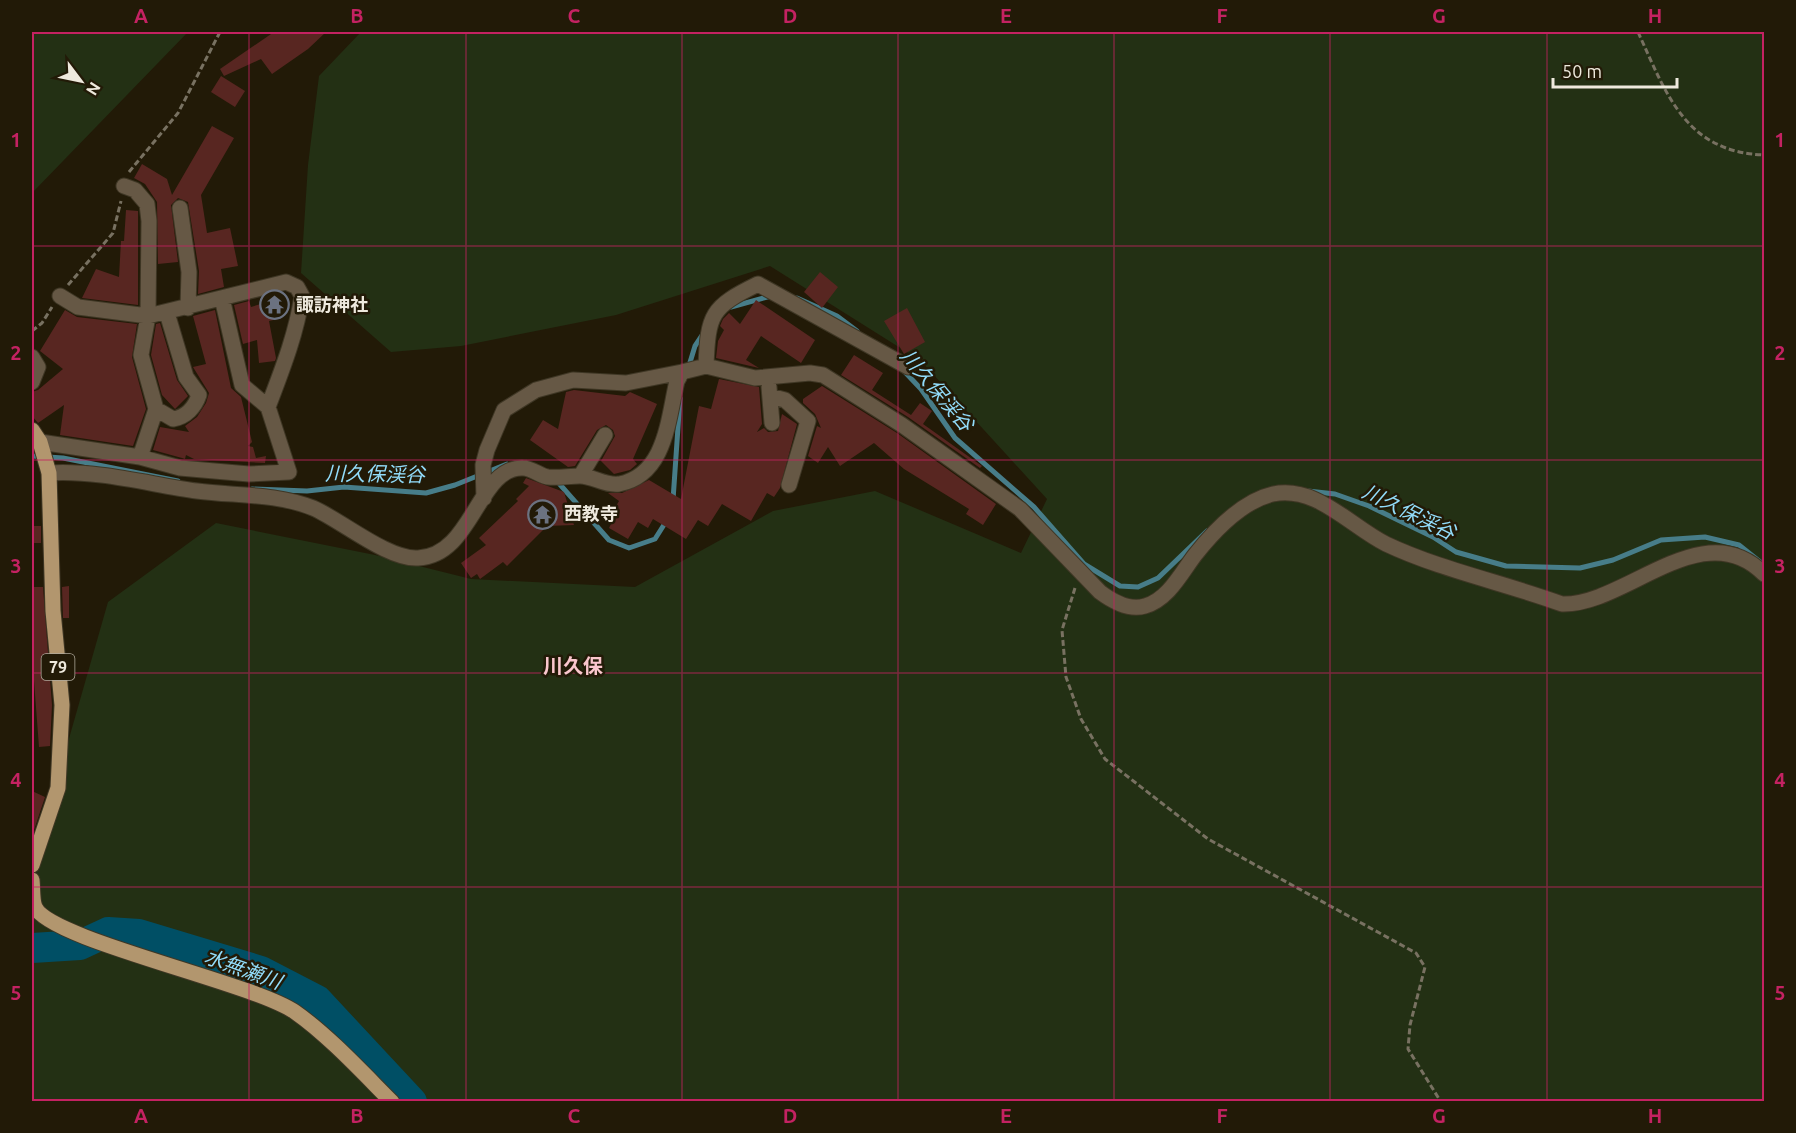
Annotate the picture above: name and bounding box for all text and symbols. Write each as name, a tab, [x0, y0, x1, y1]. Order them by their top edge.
text: A	[134, 4, 148, 27]
text: B	[350, 4, 364, 27]
text: C	[568, 4, 581, 27]
text: D	[783, 4, 797, 27]
text: E	[1000, 4, 1012, 27]
text: F	[1216, 4, 1228, 27]
text: G	[1432, 4, 1446, 27]
text: H	[1648, 4, 1662, 27]
north arrow	[51, 51, 111, 111]
scale bar	[1553, 51, 1678, 89]
text: 50 m	[1562, 61, 1602, 81]
text: N	[83, 79, 105, 99]
text: 1	[10, 128, 22, 151]
text: 1	[1774, 128, 1786, 151]
temple icon: 諏訪神社	[259, 289, 291, 321]
place label: 諏訪神社	[296, 294, 368, 314]
text: 2	[10, 341, 22, 364]
text: 2	[1774, 341, 1786, 364]
water label: 川久保渓谷	[896, 344, 980, 437]
water label: 川久保渓谷	[325, 461, 427, 486]
water label: 川久保渓谷	[1359, 479, 1461, 545]
temple icon: 西教寺	[527, 498, 559, 530]
place label: 西教寺	[564, 503, 618, 523]
text: 3	[10, 554, 22, 577]
text: 3	[1774, 554, 1786, 577]
road number: 79	[42, 654, 74, 680]
district label: 川久保	[543, 654, 603, 677]
text: 4	[10, 768, 22, 791]
text: 4	[1774, 768, 1786, 791]
water label: 水無瀬川	[202, 944, 287, 994]
text: 5	[10, 981, 22, 1004]
text: 5	[1774, 981, 1786, 1004]
text: A	[134, 1104, 148, 1127]
text: B	[350, 1104, 364, 1127]
text: C	[568, 1104, 581, 1127]
text: D	[783, 1104, 797, 1127]
text: E	[1000, 1104, 1012, 1127]
text: F	[1216, 1104, 1228, 1127]
text: G	[1432, 1104, 1446, 1127]
text: H	[1648, 1104, 1662, 1127]

